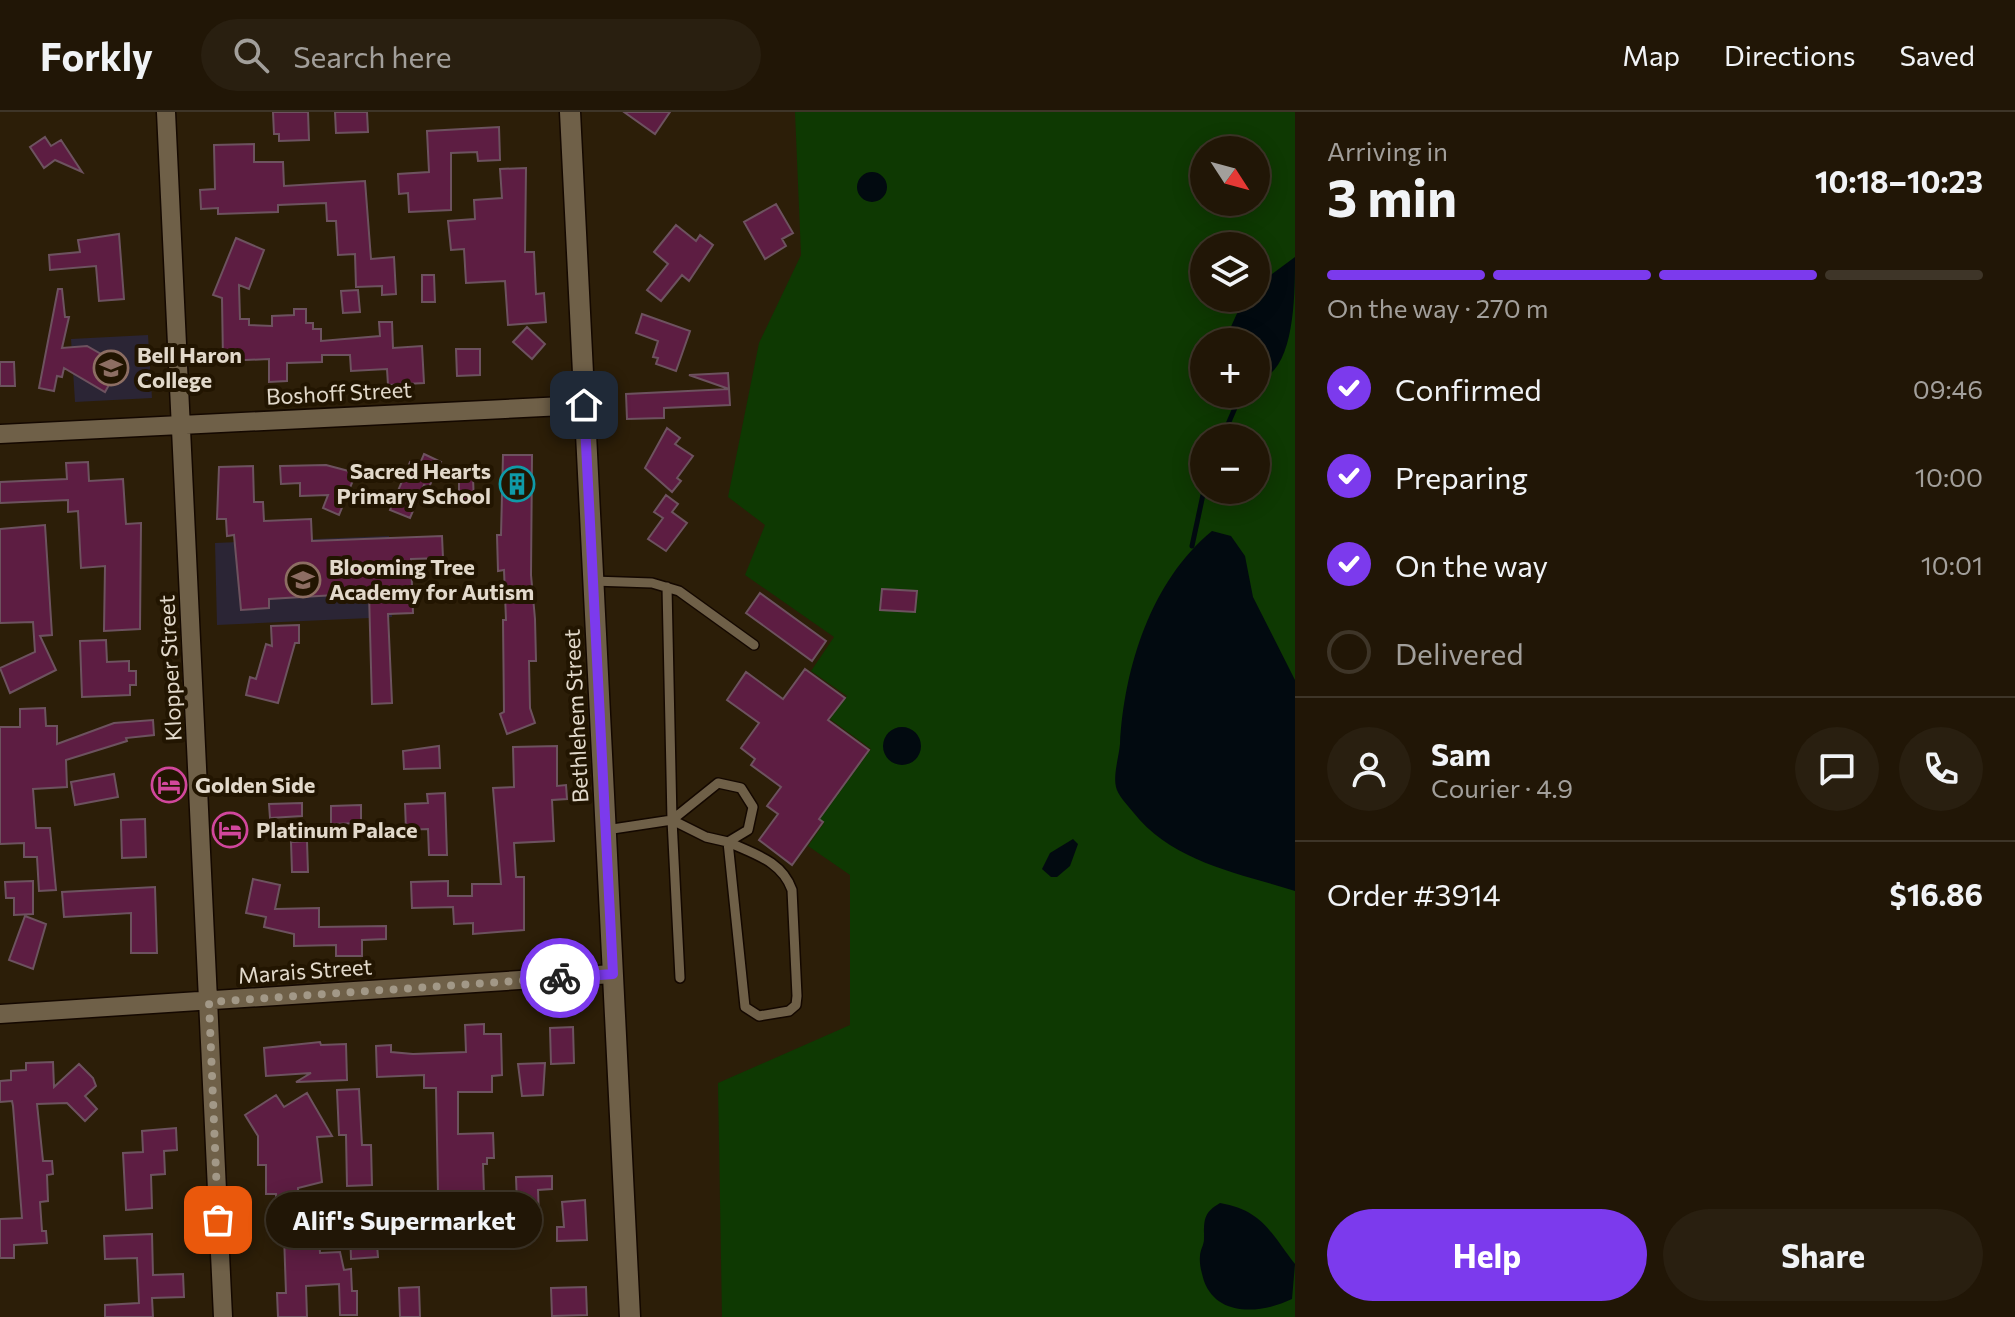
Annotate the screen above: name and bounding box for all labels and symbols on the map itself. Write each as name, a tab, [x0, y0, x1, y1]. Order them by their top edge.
north arrow	[1190, 136, 1270, 216]
place label: Bell Haron College	[137, 341, 242, 393]
school or university icon: Bell Haron College	[92, 349, 130, 387]
pin	[550, 371, 618, 439]
street label: Boshoff Street	[265, 375, 413, 410]
place label: Sacred Hearts Primary School	[336, 457, 491, 509]
building icon: Sacred Hearts Primary School	[498, 465, 536, 503]
place label: Blooming Tree Academy for Autism	[329, 553, 534, 605]
school or university icon: Blooming Tree Academy for Autism	[284, 561, 322, 599]
street label: Klopper Street	[152, 594, 187, 742]
street label: Bethlehem Street	[557, 628, 594, 804]
hotel icon: Golden Side	[150, 766, 188, 804]
place label: Golden Side	[195, 771, 315, 798]
hotel icon: Platinum Palace	[211, 811, 249, 849]
place label: Platinum Palace	[256, 816, 418, 843]
courier	[520, 938, 600, 1018]
street label: Marais Street	[237, 952, 373, 989]
pin	[184, 1186, 252, 1254]
callout: Alif's Supermarket	[266, 1192, 542, 1248]

